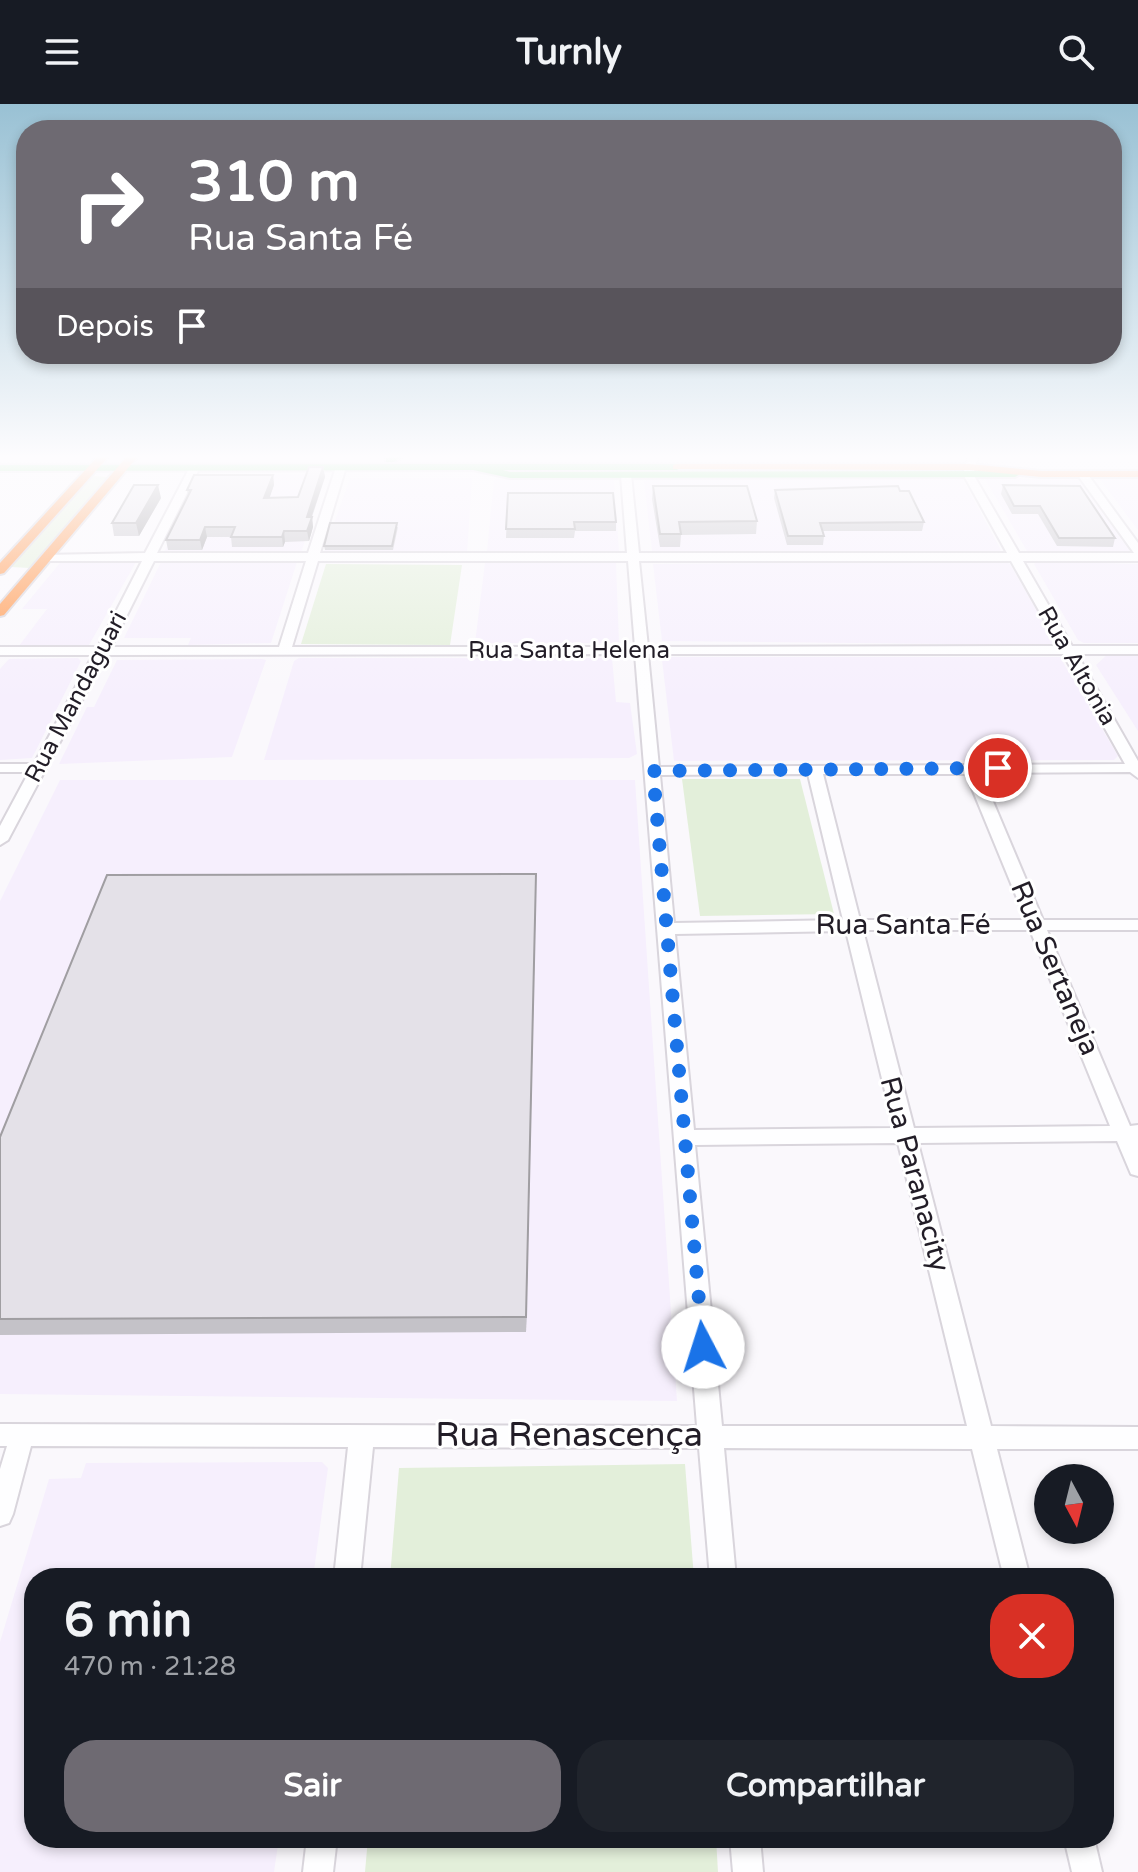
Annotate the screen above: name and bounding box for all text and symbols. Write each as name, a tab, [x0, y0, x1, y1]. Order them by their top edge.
icon: menu	[40, 30, 84, 74]
icon: search	[1054, 30, 1098, 74]
text: Turnly	[516, 31, 622, 74]
text: 310 m	[188, 149, 359, 216]
icon: right	[56, 152, 160, 256]
text: Rua Santa Fé	[188, 217, 413, 260]
icon: arrive	[170, 304, 214, 348]
text: Depois	[56, 308, 154, 345]
street label: Rua Altonia	[1031, 601, 1123, 731]
street label: Rua Mandaguari	[19, 606, 133, 788]
street label: Rua Santa Helena	[468, 636, 670, 665]
pin	[964, 734, 1032, 802]
icon: arrive	[976, 746, 1020, 790]
street label: Rua Sertaneja	[1003, 876, 1107, 1060]
street label: Rua Santa Fé	[815, 908, 991, 942]
street label: Rua Paranacity	[873, 1073, 957, 1275]
position arrow	[661, 1305, 745, 1389]
street label: Rua Renascença	[435, 1415, 703, 1456]
north arrow	[1034, 1464, 1114, 1544]
map controls	[1034, 1464, 1114, 1544]
text: 6 min	[64, 1592, 192, 1650]
button: close	[990, 1594, 1074, 1678]
text: 470 m · 21:28	[64, 1651, 236, 1682]
button: Sair	[64, 1740, 561, 1832]
button: Compartilhar	[577, 1740, 1074, 1832]

